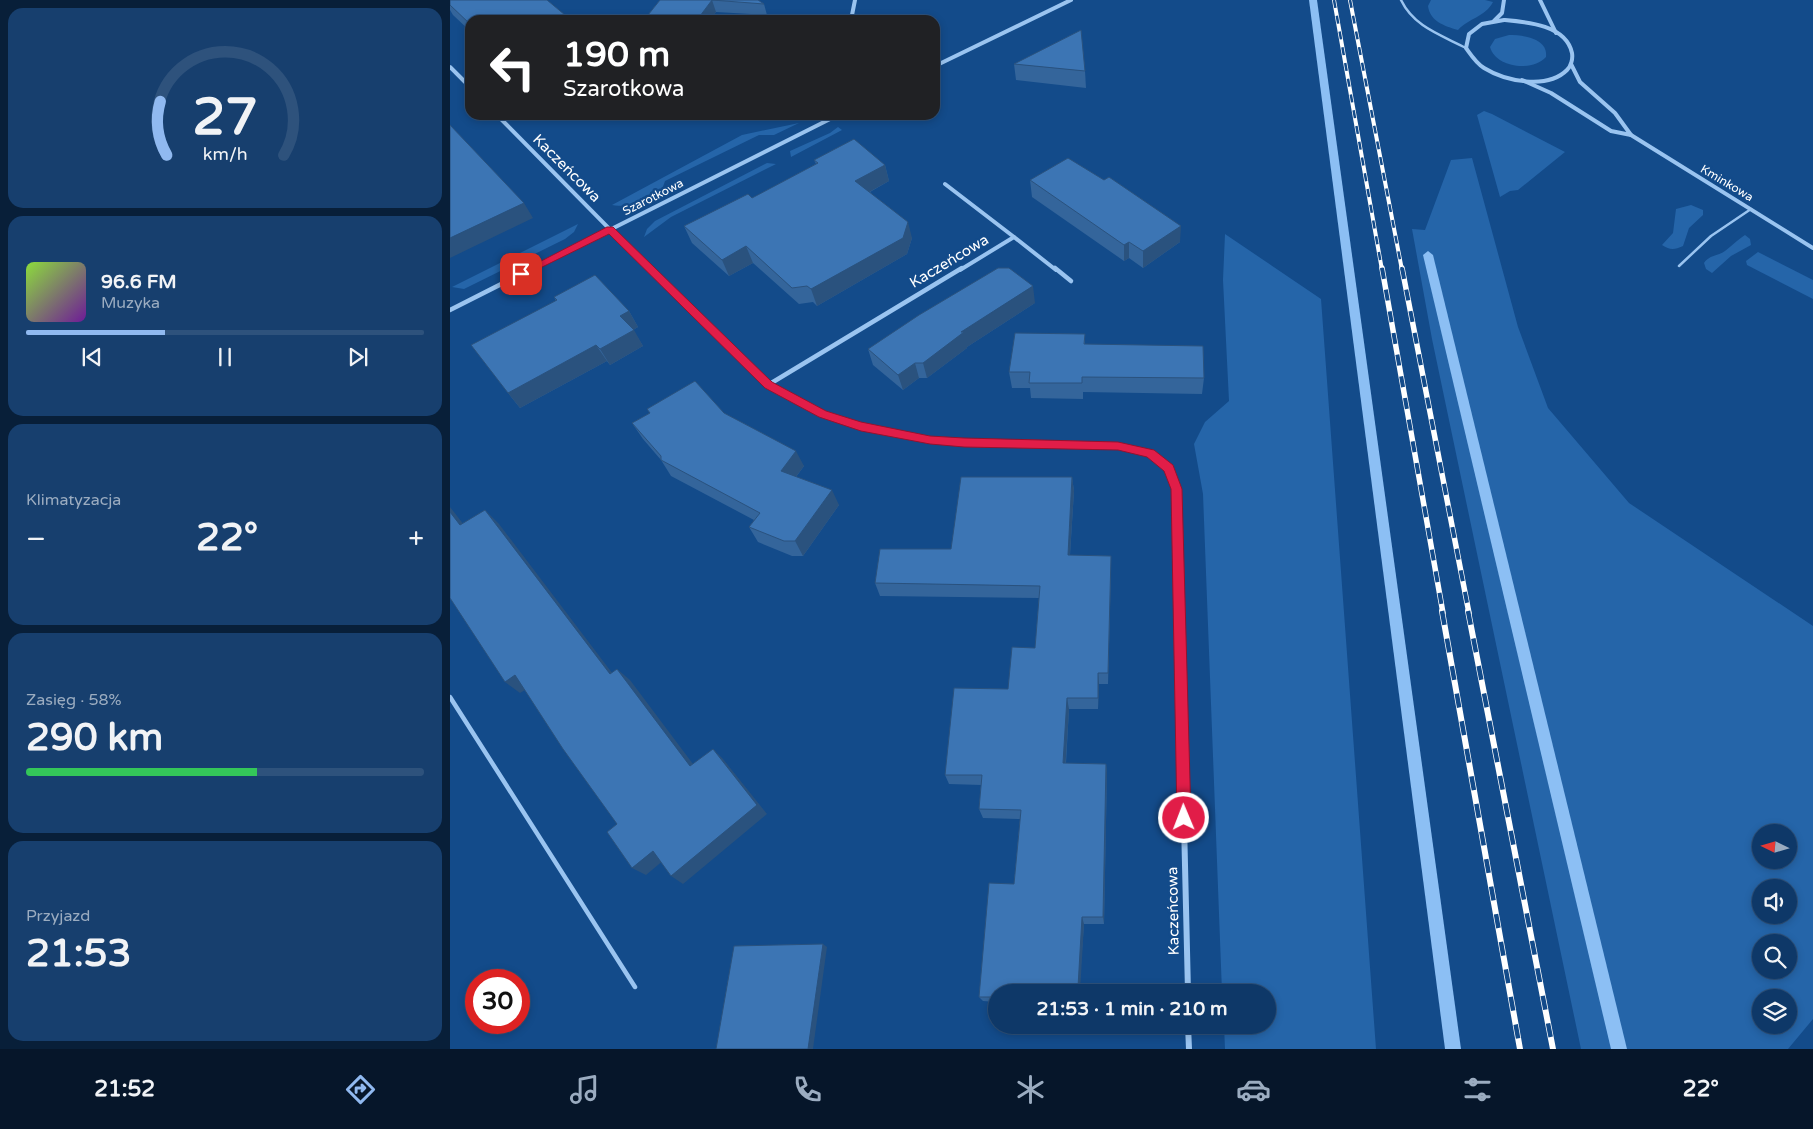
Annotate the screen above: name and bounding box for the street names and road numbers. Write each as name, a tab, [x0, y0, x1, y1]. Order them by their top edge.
street label: Kaczeńcowa	[529, 130, 605, 206]
street label: Kminkowa	[1698, 162, 1756, 204]
street label: Szarotkowa	[620, 176, 686, 218]
street label: Kaczeńcowa	[906, 230, 992, 292]
street label: Kaczeńcowa	[1163, 866, 1183, 956]

